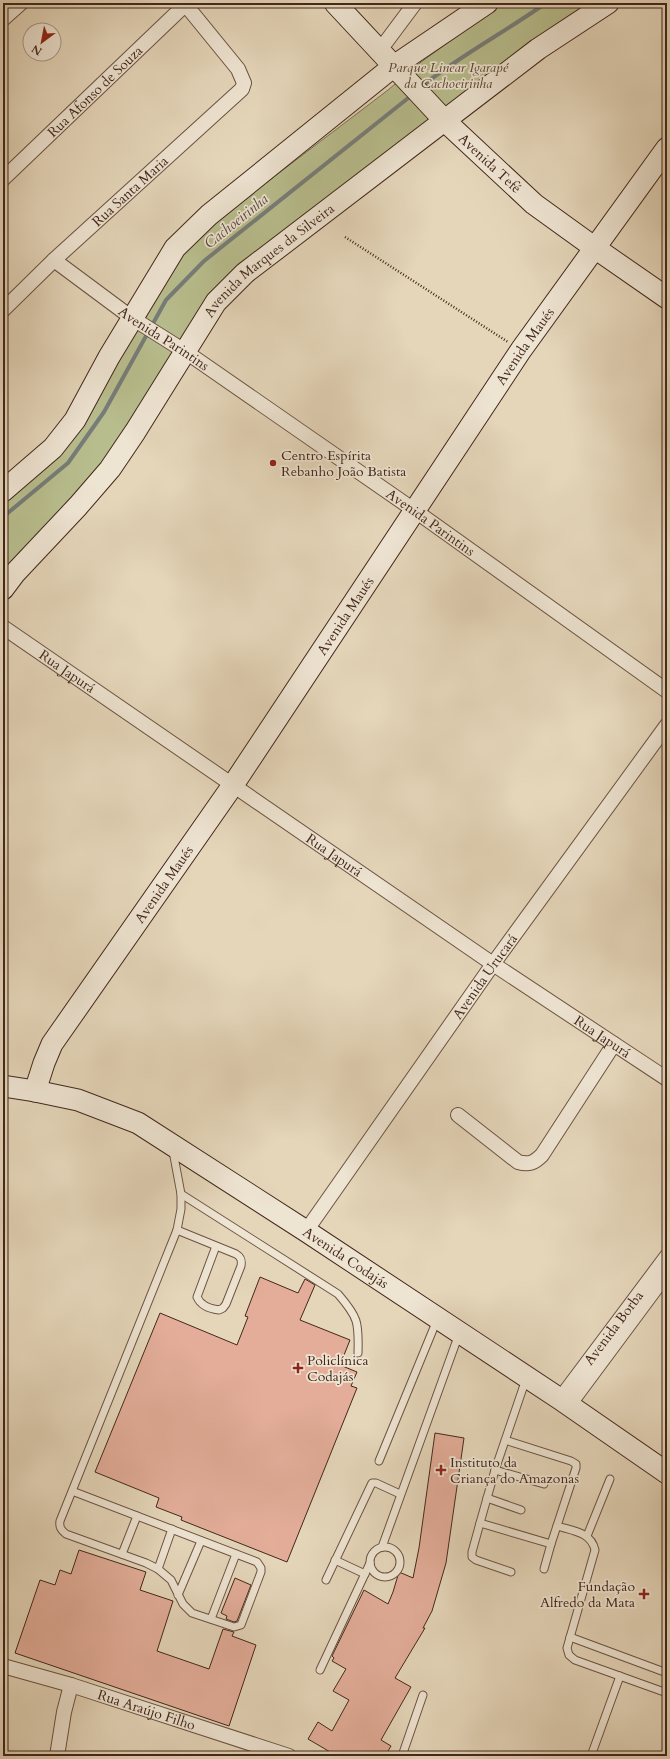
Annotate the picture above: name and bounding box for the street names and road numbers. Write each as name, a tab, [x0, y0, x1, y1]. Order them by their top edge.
street label: Rua Afonso de Souza	[43, 41, 147, 141]
street label: Avenida Tefé	[454, 129, 526, 197]
street label: Rua Santa Maria	[88, 151, 172, 231]
street label: Avenida Marques da Silveira	[199, 199, 338, 321]
street label: Avenida Parintins	[115, 302, 213, 375]
street label: Avenida Maués	[491, 303, 559, 389]
street label: Avenida Parintins	[382, 484, 479, 560]
street label: Avenida Maués	[312, 572, 378, 659]
street label: Rua Japurá	[35, 645, 99, 697]
street label: Rua Japurá	[302, 829, 366, 881]
street label: Avenida Maués	[130, 841, 198, 927]
street label: Avenida Urucará	[448, 930, 521, 1023]
street label: Rua Japurá	[570, 1011, 635, 1062]
street label: Avenida Codajás	[299, 1222, 393, 1293]
street label: Avenida Borba	[579, 1287, 647, 1369]
street label: Rua Araújo Filho	[95, 1685, 198, 1735]

